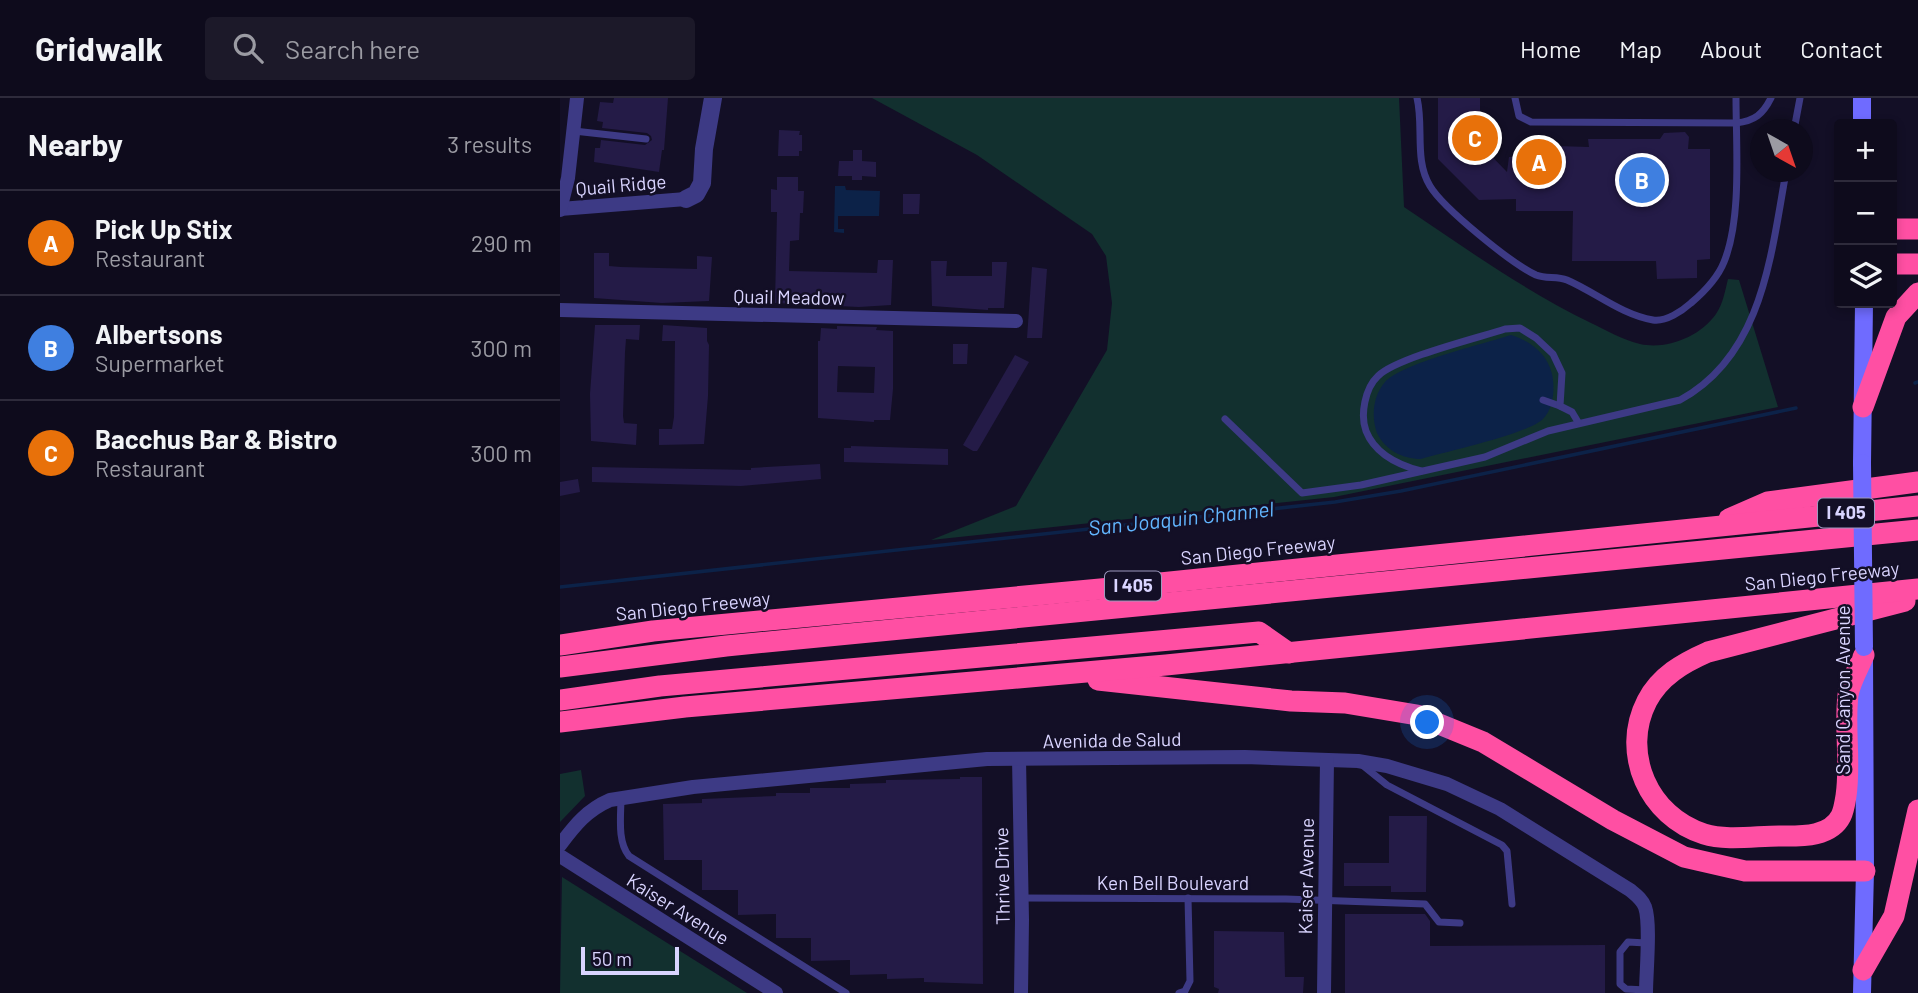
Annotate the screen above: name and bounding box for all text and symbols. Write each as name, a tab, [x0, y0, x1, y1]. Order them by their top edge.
search box	[205, 17, 695, 80]
text: Gridwalk	[35, 28, 163, 68]
icon: search	[229, 29, 267, 67]
text: Search here	[285, 33, 420, 64]
text: Home	[1520, 34, 1581, 63]
text: Map	[1619, 34, 1662, 63]
text: About	[1700, 34, 1762, 63]
text: Contact	[1800, 34, 1883, 63]
pin: C	[1452, 112, 1498, 164]
north arrow	[1750, 119, 1813, 182]
map controls	[1834, 119, 1897, 308]
button: +	[1834, 119, 1897, 182]
text: Nearby	[28, 126, 123, 162]
text: 3 results	[447, 130, 532, 158]
pin: A	[1516, 136, 1562, 188]
pin: B	[1619, 154, 1665, 206]
street label: Quail Ridge	[575, 169, 667, 200]
button: −	[1834, 182, 1897, 245]
text: Pick Up Stix	[95, 213, 232, 244]
text: A	[43, 229, 59, 257]
text: 290 m	[471, 229, 532, 257]
text: Restaurant	[95, 244, 205, 272]
button: layers	[1834, 245, 1897, 308]
street label: Quail Meadow	[733, 284, 845, 309]
text: Albertsons	[95, 318, 222, 349]
text: B	[44, 334, 58, 362]
text: 300 m	[471, 334, 532, 362]
text: Supermarket	[95, 349, 225, 377]
text: Bacchus Bar & Bistro	[95, 423, 337, 454]
text: C	[44, 439, 58, 467]
text: 300 m	[471, 439, 532, 467]
text: Restaurant	[95, 454, 205, 482]
water label: San Joaquin Channel	[1087, 495, 1275, 540]
road number: I 405	[1818, 498, 1874, 528]
street label: San Diego Freeway	[1180, 530, 1336, 569]
street label: San Diego Freeway	[1744, 556, 1900, 595]
road number: I 405	[1105, 572, 1161, 600]
street label: San Diego Freeway	[615, 586, 771, 625]
street label: Sand Canyon Avenue	[1831, 605, 1854, 775]
your location	[1410, 705, 1444, 739]
street label: Avenida de Salud	[1042, 727, 1182, 752]
street label: Kaiser Avenue	[1293, 818, 1318, 934]
street label: Thrive Drive	[989, 827, 1014, 925]
street label: Kaiser Avenue	[623, 868, 734, 949]
street label: Ken Bell Boulevard	[1097, 871, 1249, 894]
scale bar	[581, 944, 679, 976]
text: 50 m	[592, 947, 632, 970]

